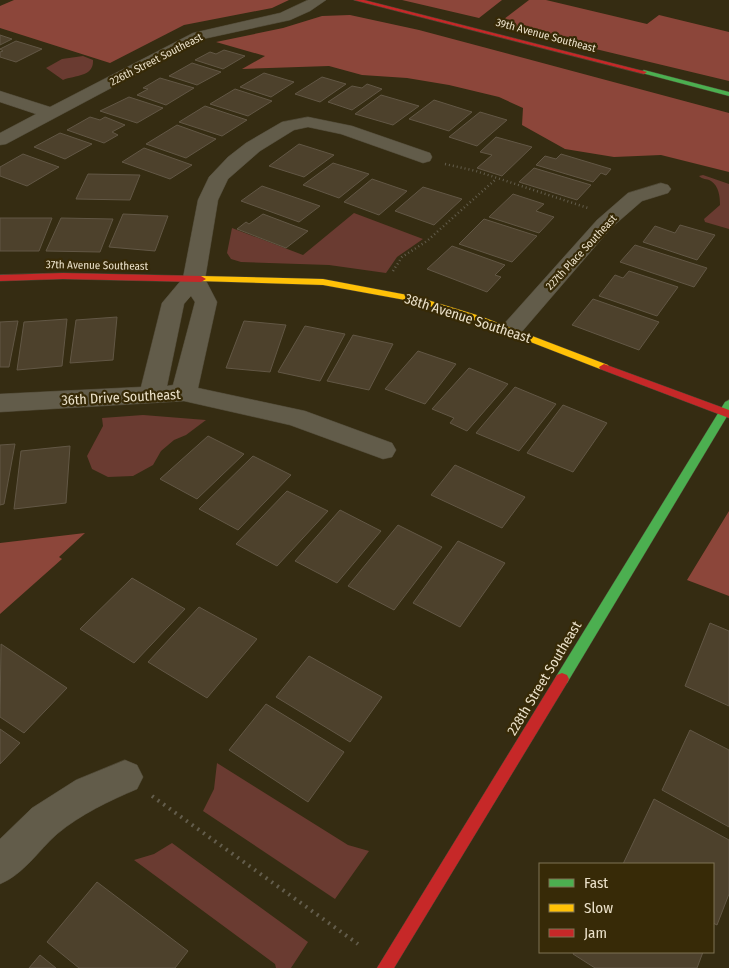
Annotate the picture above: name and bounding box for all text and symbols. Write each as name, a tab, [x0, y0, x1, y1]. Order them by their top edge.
street label: 39th Avenue Southeast	[494, 16, 598, 55]
street label: 226th Street Southeast	[108, 30, 205, 88]
street label: 227th Place Southeast	[543, 212, 620, 293]
street label: 37th Avenue Southeast	[46, 258, 149, 273]
street label: 38th Avenue Southeast	[403, 290, 533, 347]
street label: 36th Drive Southeast	[61, 386, 181, 409]
street label: 228th Street Southeast	[504, 618, 585, 738]
legend	[539, 863, 714, 953]
text: Fast	[584, 874, 608, 892]
text: Slow	[584, 899, 613, 917]
text: Jam	[584, 924, 607, 942]

